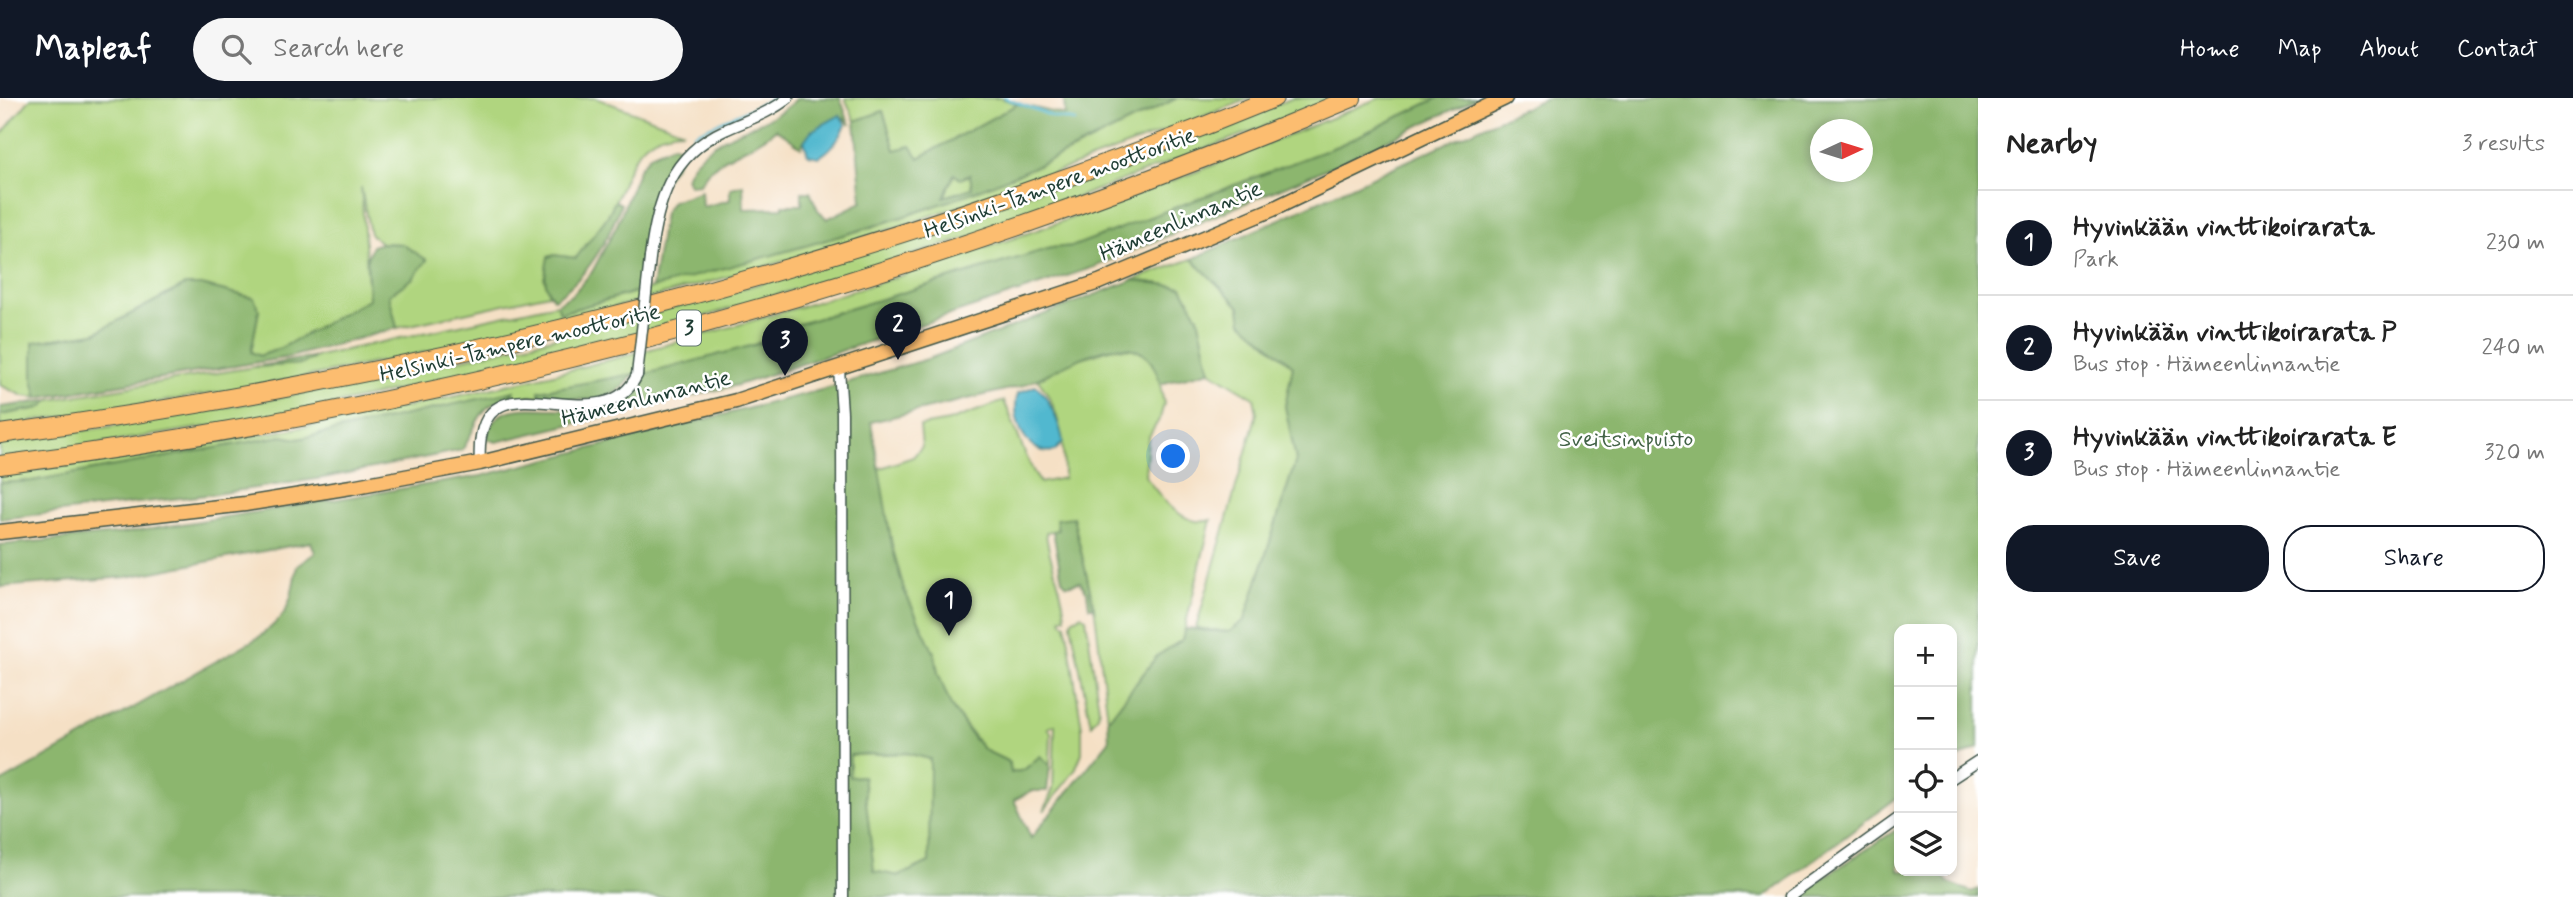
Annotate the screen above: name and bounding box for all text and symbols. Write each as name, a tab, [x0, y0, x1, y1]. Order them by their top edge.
search box	[193, 18, 683, 81]
text: Mapleaf	[35, 27, 151, 71]
icon: search	[217, 30, 255, 68]
text: Search here	[273, 32, 404, 66]
text: Home	[2180, 34, 2240, 65]
text: Map	[2278, 34, 2322, 65]
text: About	[2360, 34, 2419, 65]
text: Contact	[2457, 34, 2538, 65]
north arrow	[1810, 119, 1873, 182]
street label: Helsinki-Tampere moottoritie	[920, 121, 1200, 247]
text: Nearby	[2006, 124, 2097, 163]
text: 3 results	[2462, 129, 2545, 159]
street label: Hämeenlinnantie	[1095, 174, 1267, 270]
text: Hyvinkään vinttikoirarata	[2073, 211, 2375, 245]
text: 1	[2024, 228, 2034, 258]
text: 230 m	[2486, 228, 2545, 258]
text: Park	[2073, 245, 2119, 275]
street label: Helsinki-Tampere moottoritie	[377, 297, 663, 391]
pin: 2	[875, 302, 921, 360]
road number: 3	[677, 310, 701, 345]
text: Hyvinkään vinttikoirarata P	[2073, 316, 2397, 350]
pin: 3	[762, 318, 808, 376]
text: 2	[2023, 333, 2035, 363]
text: 240 m	[2481, 333, 2545, 363]
text: Bus stop · Hämeenlinnantie	[2073, 350, 2340, 380]
street label: Hämeenlinnantie	[558, 363, 734, 435]
text: Hyvinkään vinttikoirarata E	[2073, 421, 2397, 455]
park label: Sveitsinpuisto	[1559, 425, 1693, 455]
text: 3	[2024, 438, 2034, 468]
text: 320 m	[2484, 438, 2545, 468]
your location	[1156, 439, 1190, 473]
text: Bus stop · Hämeenlinnantie	[2073, 455, 2340, 485]
button: Save	[2006, 525, 2269, 592]
button: Share	[2283, 525, 2545, 592]
pin: 1	[926, 578, 972, 636]
map controls	[1894, 624, 1957, 876]
button: +	[1894, 624, 1957, 687]
button: −	[1894, 687, 1957, 750]
button: locate	[1894, 750, 1957, 813]
button: layers	[1894, 813, 1957, 876]

